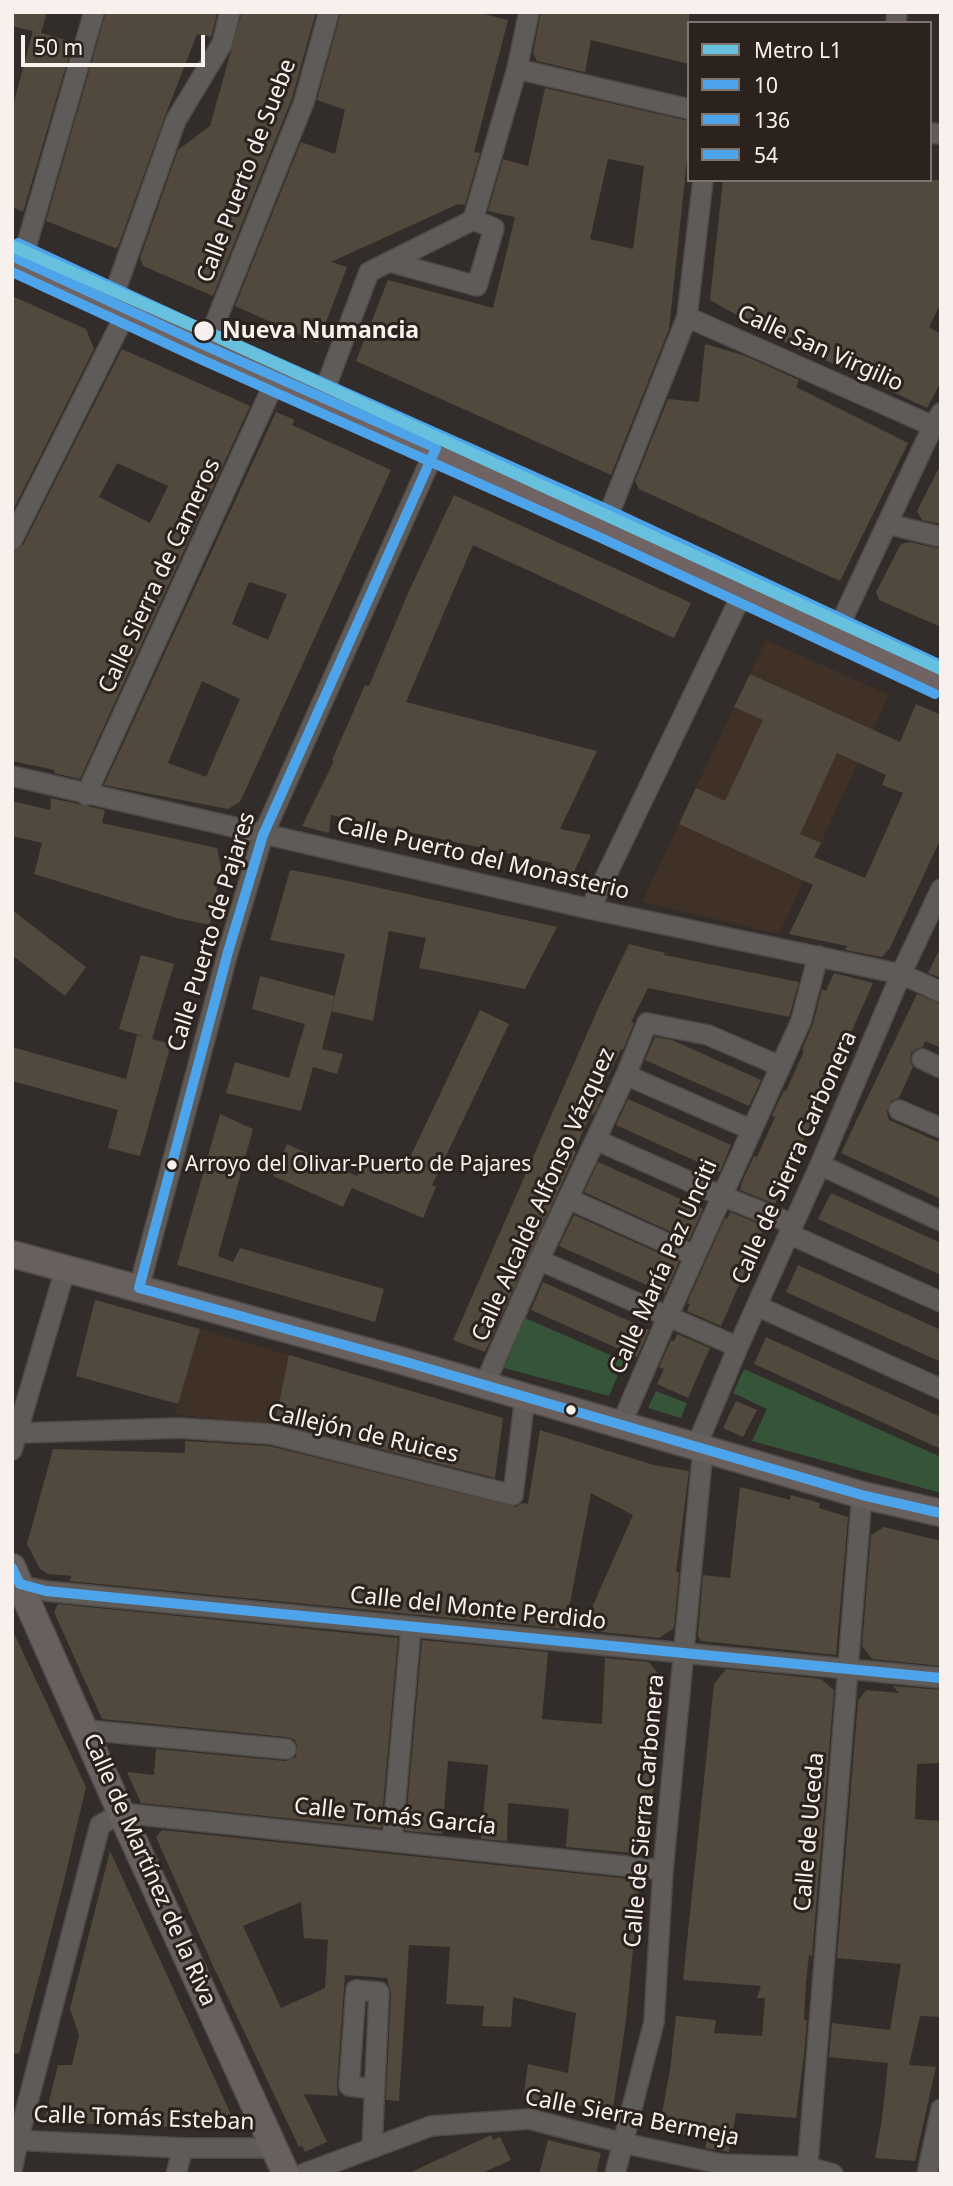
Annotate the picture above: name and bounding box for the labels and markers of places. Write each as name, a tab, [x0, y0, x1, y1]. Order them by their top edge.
place label: Nueva Numancia	[222, 317, 419, 345]
marker: Nueva Numancia	[192, 319, 216, 343]
place label: Arroyo del Olivar-Puerto de Pajares	[185, 1152, 531, 1178]
marker: Arroyo del Olivar-Puerto de Pajares	[165, 1158, 179, 1172]
unlabelled marker	[564, 1403, 578, 1417]

